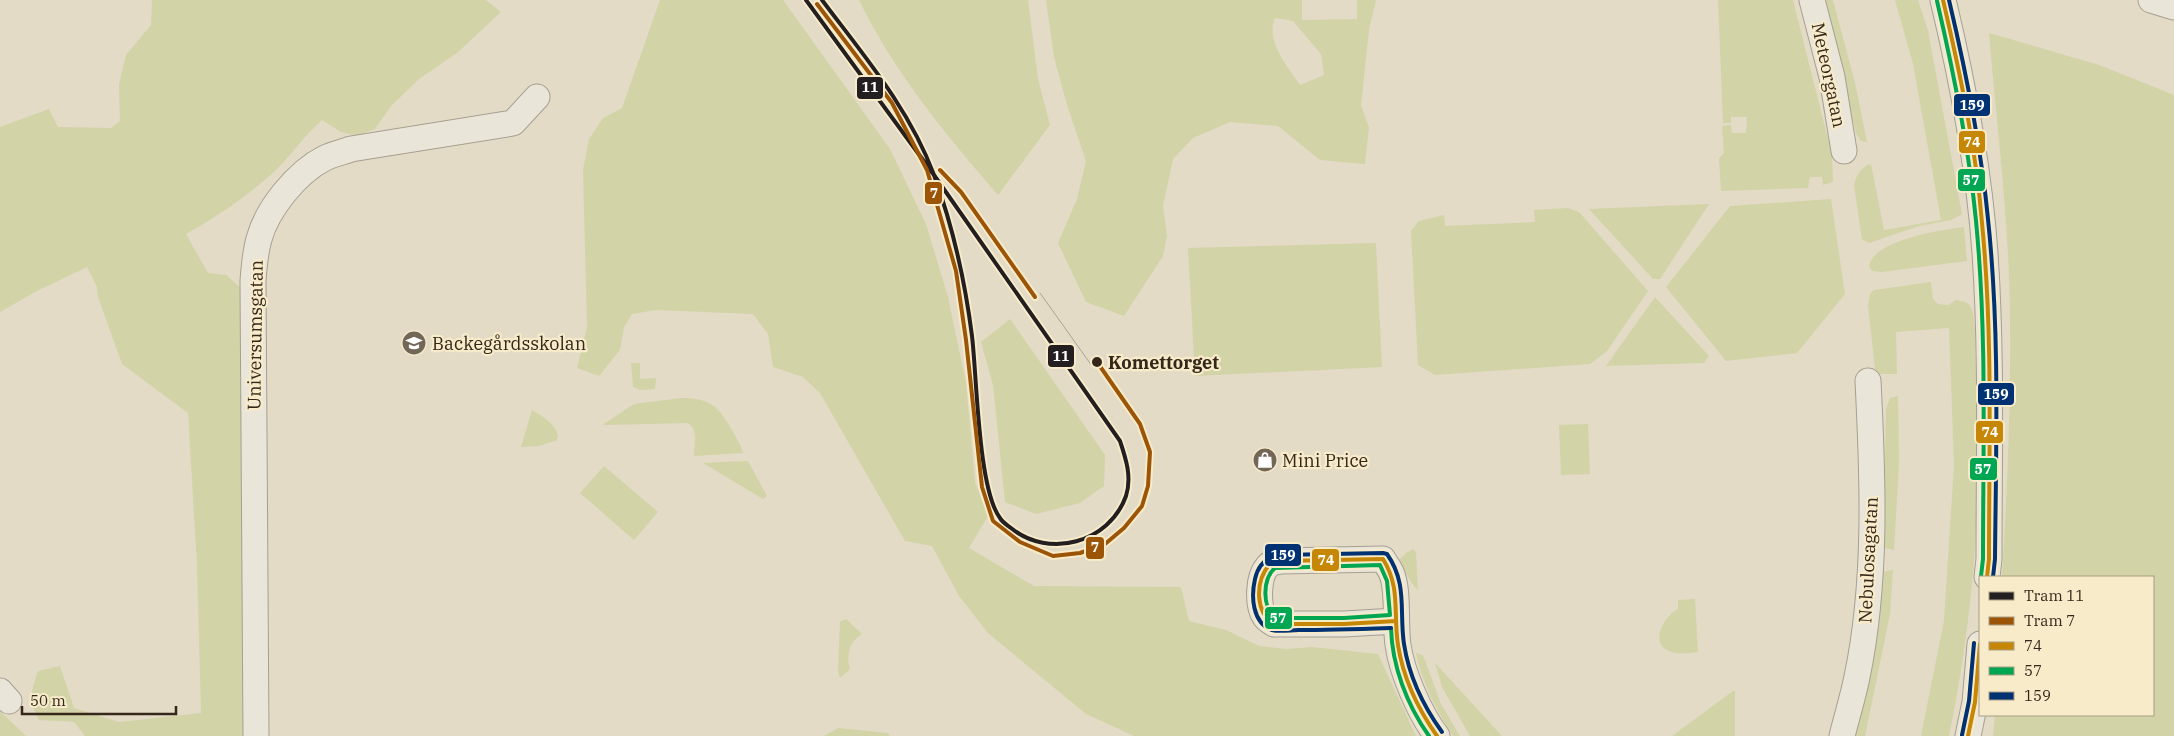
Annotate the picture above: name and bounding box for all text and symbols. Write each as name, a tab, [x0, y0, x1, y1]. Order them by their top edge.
street label: Meteorgatan	[1807, 20, 1851, 130]
line badge: 11	[856, 76, 884, 100]
text: 11	[862, 78, 878, 96]
line badge: 159	[1953, 93, 1991, 117]
text: 159	[1959, 96, 1985, 114]
line badge: 74	[1958, 130, 1986, 154]
text: 74	[1964, 133, 1980, 151]
line badge: 57	[1957, 168, 1986, 192]
text: 57	[1963, 171, 1979, 189]
line badge: 7	[924, 181, 943, 205]
text: 7	[930, 184, 938, 202]
street label: Universumsgatan	[242, 260, 268, 410]
school or university icon: Backegårdsskolan	[401, 330, 427, 356]
place label: Backegårdsskolan	[432, 332, 586, 355]
line badge: 11	[1047, 344, 1075, 368]
text: 11	[1053, 347, 1069, 365]
place label: Komettorget	[1108, 351, 1219, 374]
marker: Komettorget	[1090, 355, 1104, 369]
line badge: 159	[1977, 382, 2015, 406]
text: 159	[1983, 385, 2009, 403]
line badge: 74	[1975, 420, 2004, 444]
text: 74	[1982, 423, 1998, 441]
shop icon: Mini Price	[1252, 447, 1278, 473]
place label: Mini Price	[1282, 449, 1368, 472]
line badge: 57	[1969, 457, 1998, 481]
text: 57	[1975, 460, 1991, 478]
street label: Nebulosagatan	[1853, 496, 1883, 624]
line badge: 7	[1085, 536, 1105, 560]
text: 7	[1091, 538, 1099, 556]
line badge: 159	[1264, 543, 1302, 567]
text: 159	[1270, 546, 1296, 564]
line badge: 74	[1311, 548, 1340, 572]
text: 74	[1318, 551, 1334, 569]
legend	[1979, 576, 2154, 716]
text: Tram 11	[2024, 586, 2084, 605]
line badge: 57	[1264, 606, 1293, 630]
text: 57	[1270, 609, 1286, 627]
text: Tram 7	[2024, 611, 2075, 630]
text: 74	[2024, 636, 2042, 655]
text: 57	[2024, 661, 2042, 680]
scale bar	[22, 684, 176, 716]
text: 159	[2024, 686, 2051, 705]
text: 50 m	[30, 691, 66, 710]

